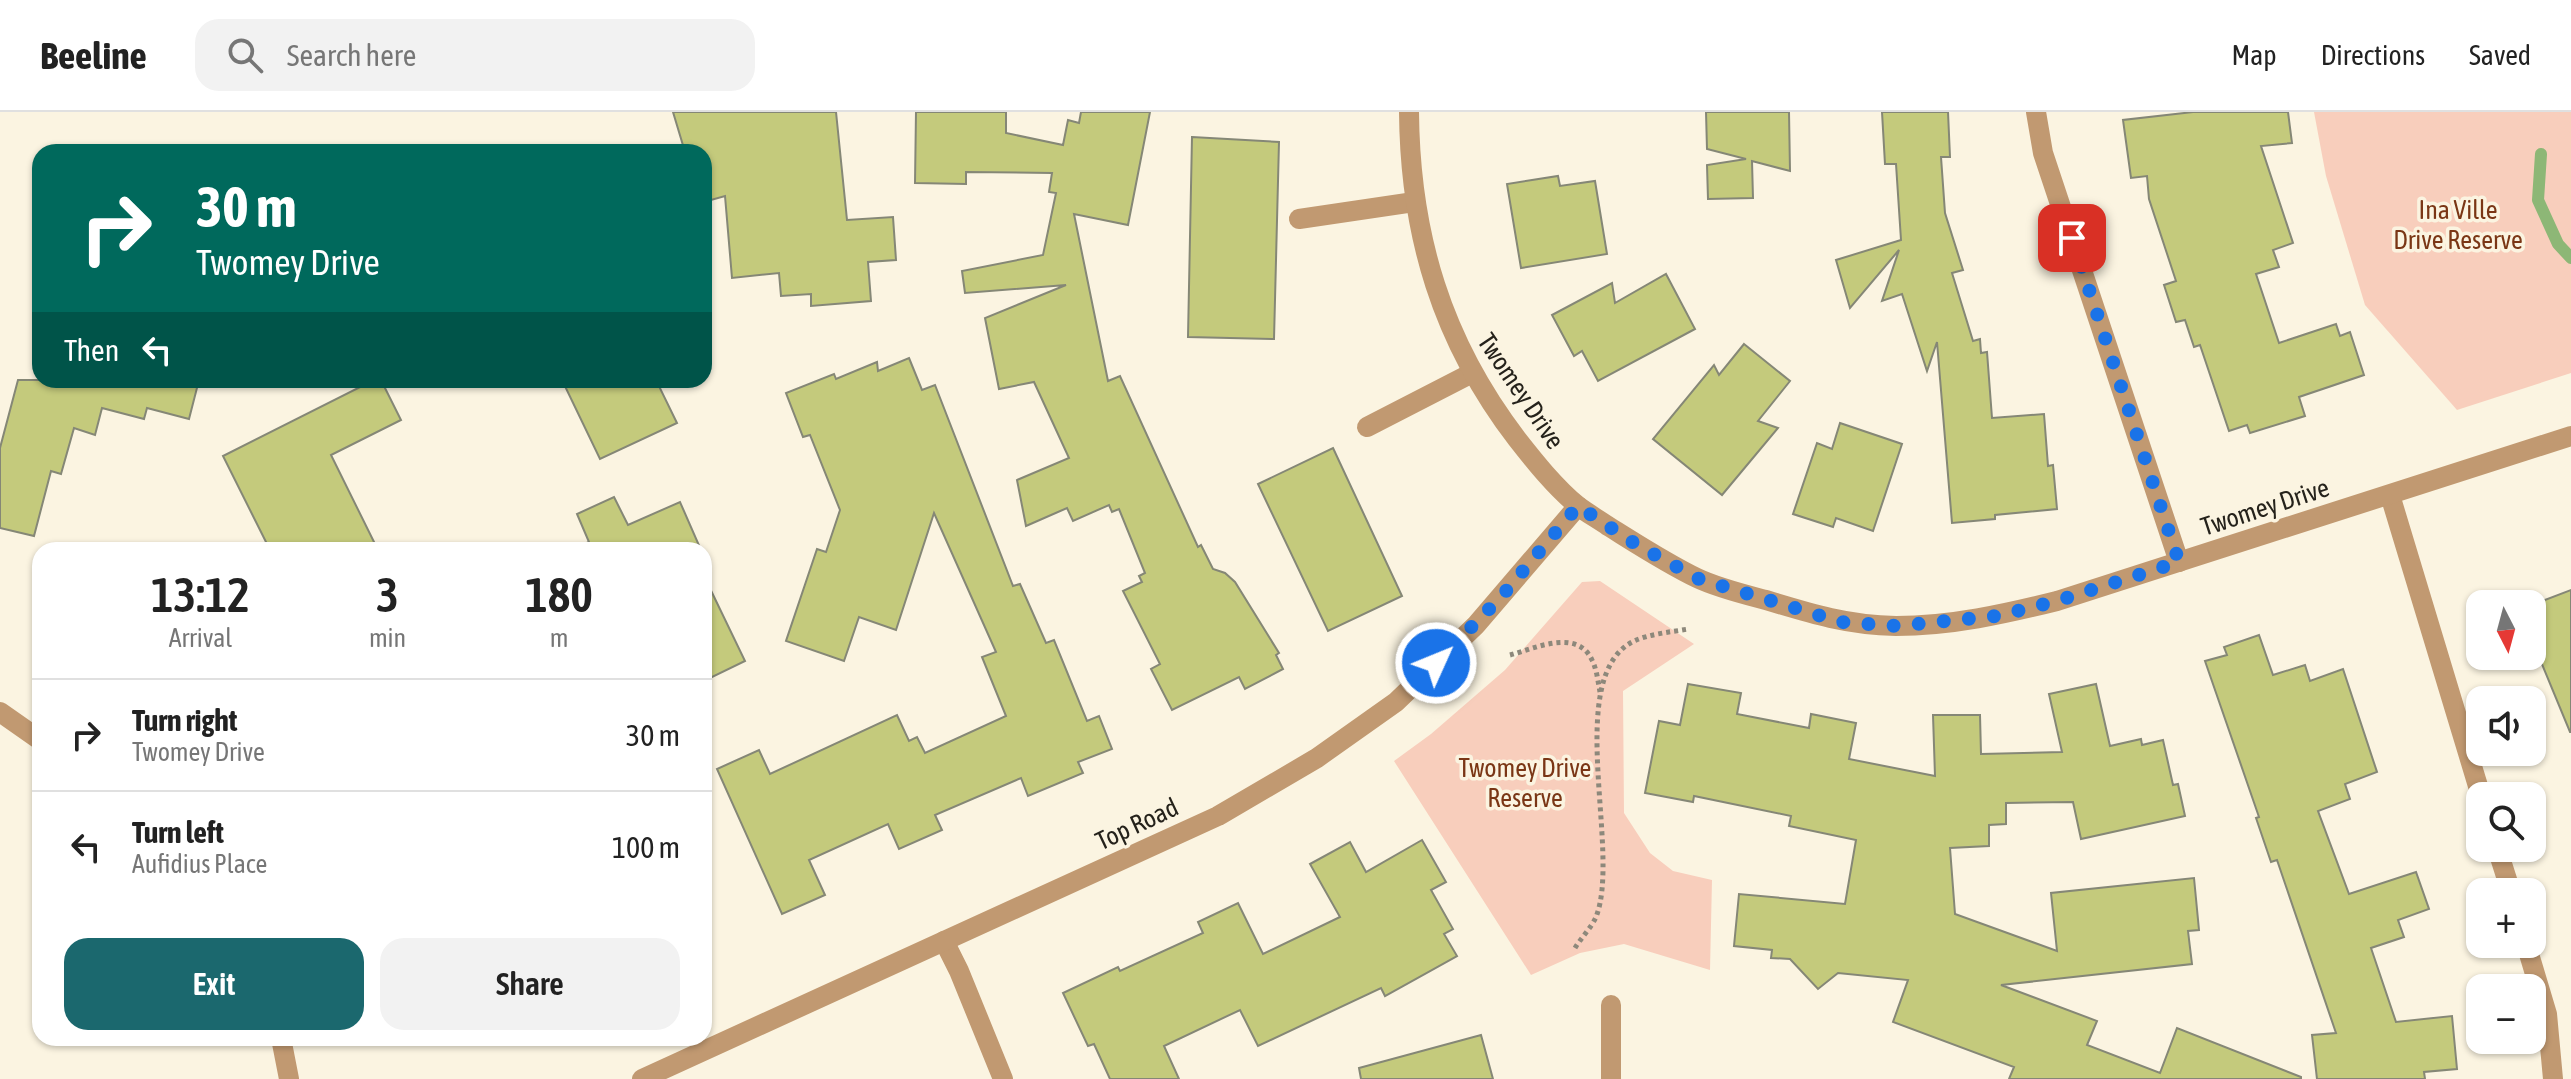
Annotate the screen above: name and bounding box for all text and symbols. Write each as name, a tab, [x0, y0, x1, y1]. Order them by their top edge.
search box	[195, 19, 755, 91]
icon: search	[223, 33, 267, 77]
text: Beeline	[40, 34, 147, 77]
text: Search here	[287, 38, 416, 72]
text: Map	[2232, 39, 2277, 71]
text: Directions	[2321, 39, 2425, 71]
text: Saved	[2469, 39, 2531, 71]
text: 30 m	[196, 175, 297, 239]
icon: right	[64, 176, 168, 280]
park label: Ina Ville Drive Reserve	[2393, 195, 2523, 255]
pin	[2038, 204, 2106, 272]
icon: arrive	[2050, 216, 2094, 260]
text: Twomey Drive	[196, 241, 380, 283]
icon: left	[135, 328, 179, 372]
street label: Twomey Drive	[1471, 328, 1571, 454]
text: Then	[64, 333, 119, 367]
street label: Twomey Drive	[2197, 472, 2333, 542]
text: 13:12	[151, 567, 250, 622]
text: 3	[376, 567, 399, 622]
text: 180	[525, 567, 593, 622]
north arrow	[2466, 590, 2546, 670]
map controls	[2466, 590, 2546, 1054]
position arrow	[1394, 621, 1478, 705]
text: Arrival	[169, 623, 232, 653]
text: min	[369, 623, 406, 653]
text: m	[550, 623, 568, 653]
button: sound	[2466, 686, 2546, 766]
text: Turn right	[132, 703, 238, 737]
icon: right	[64, 713, 108, 757]
text: 30 m	[626, 718, 680, 752]
text: Twomey Drive	[132, 737, 265, 767]
park label: Twomey Drive Reserve	[1459, 753, 1591, 813]
button: search	[2466, 782, 2546, 862]
street label: Top Road	[1091, 792, 1183, 856]
text: Turn left	[132, 815, 224, 849]
icon: left	[64, 825, 108, 869]
text: 100 m	[612, 830, 680, 864]
text: Aufidius Place	[132, 849, 267, 879]
button: +	[2466, 878, 2546, 958]
button: Exit	[64, 938, 364, 1030]
button: Share	[380, 938, 680, 1030]
button: −	[2466, 974, 2546, 1054]

